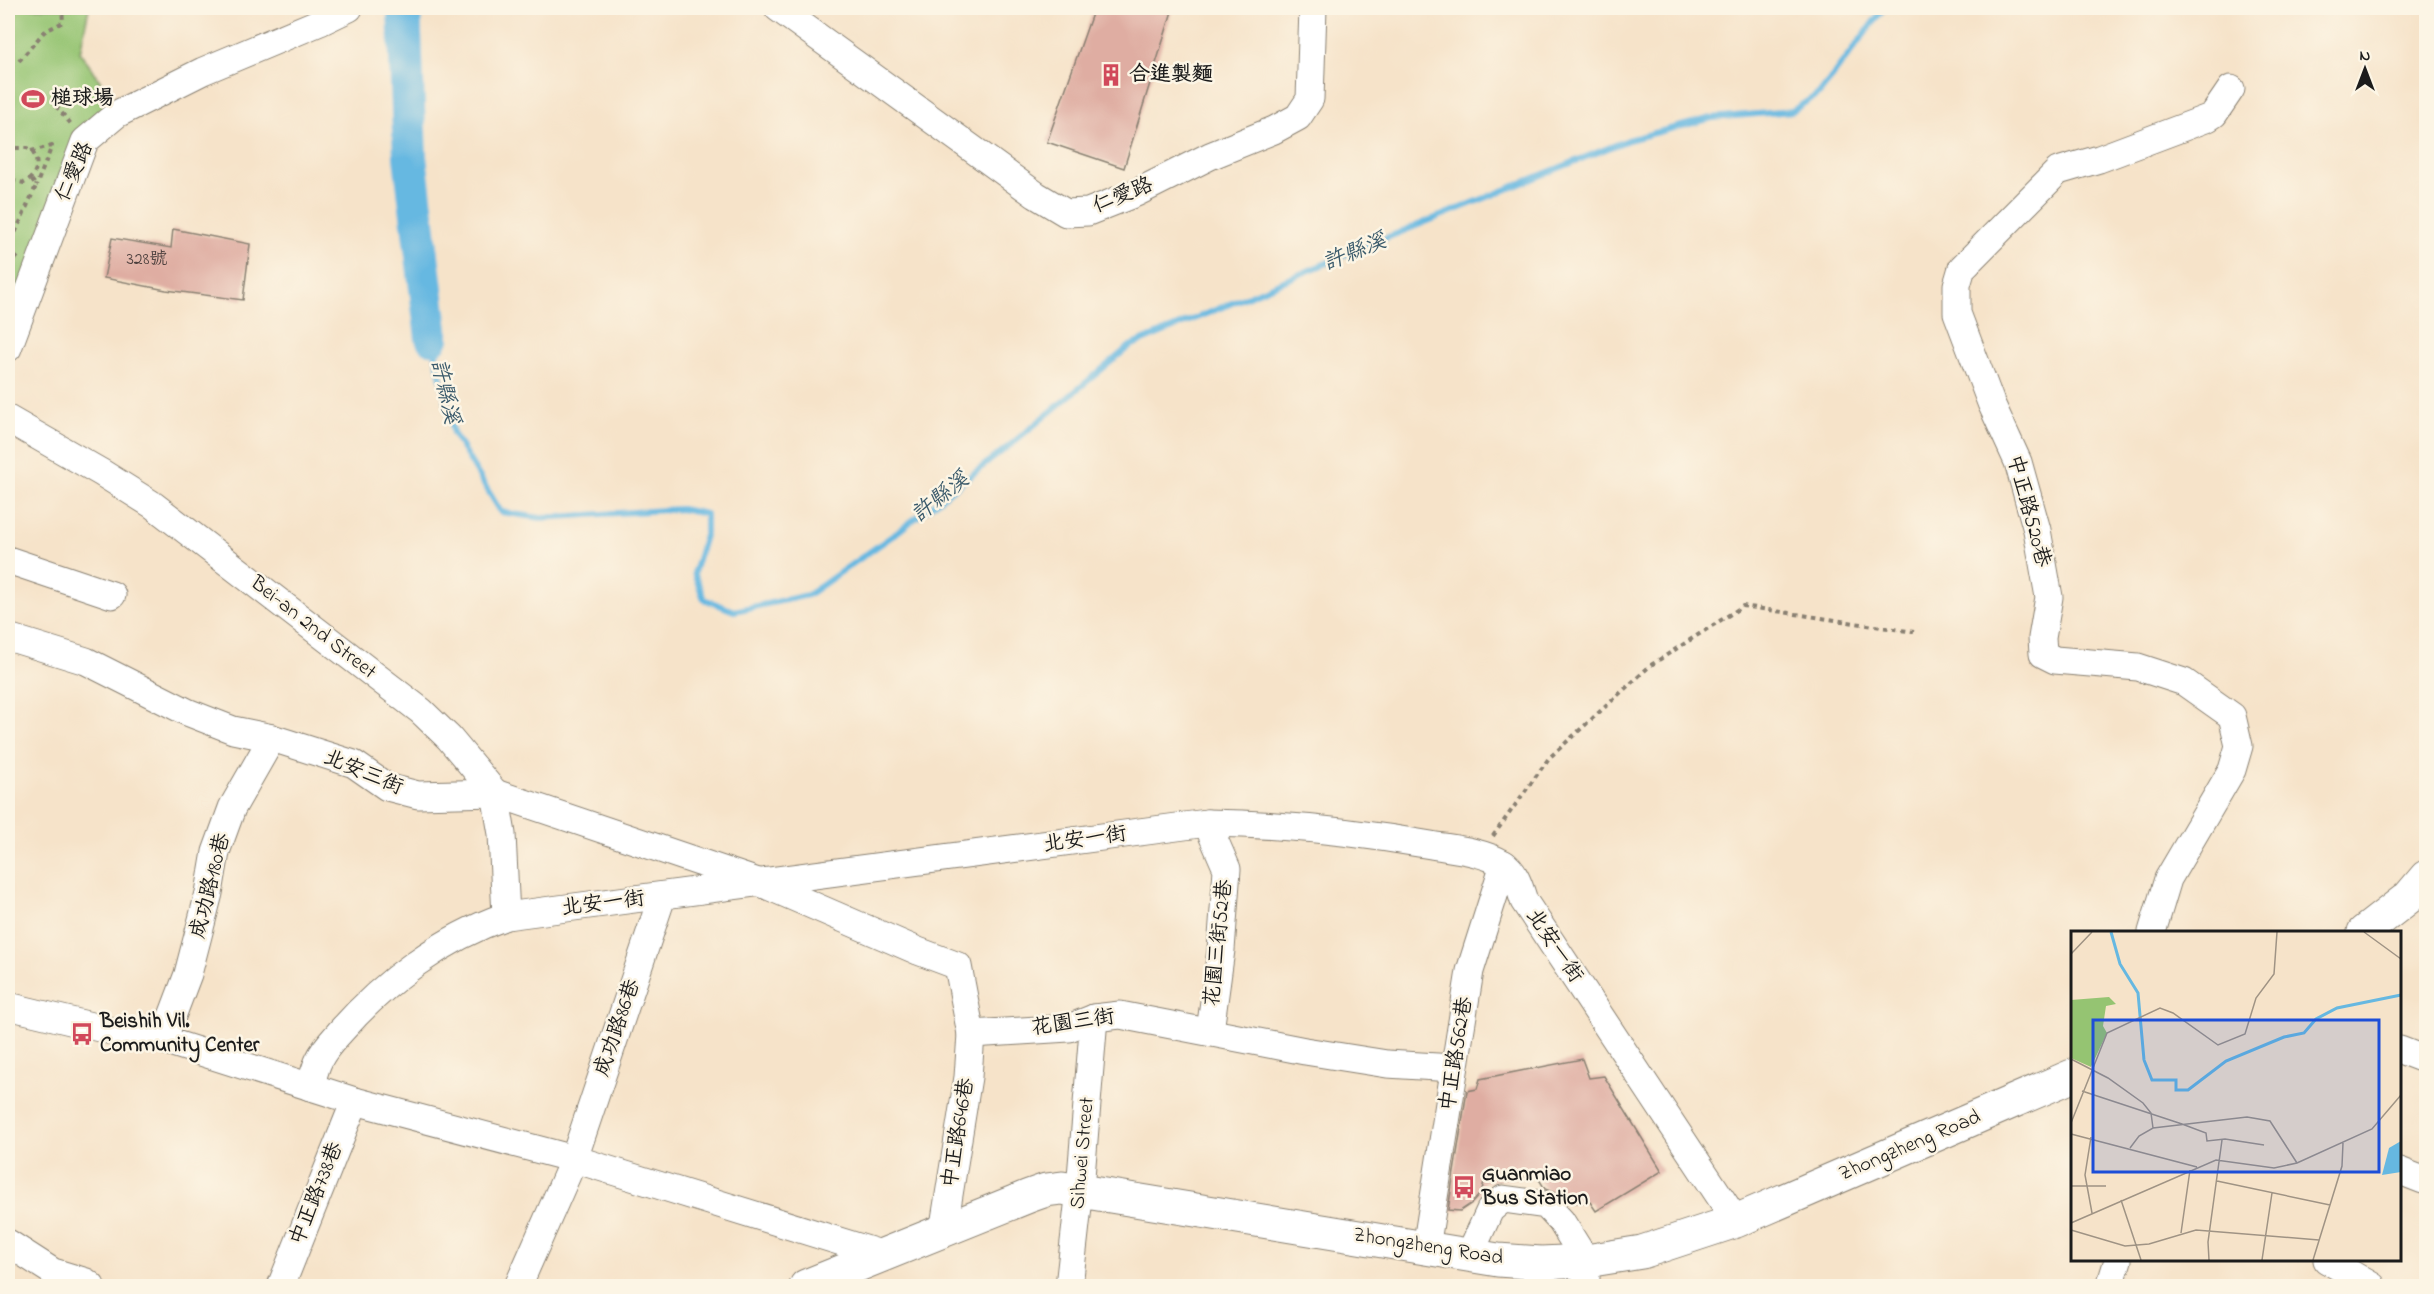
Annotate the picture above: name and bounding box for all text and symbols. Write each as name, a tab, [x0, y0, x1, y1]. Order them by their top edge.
north arrow	[2335, 39, 2395, 99]
text: N	[2360, 44, 2371, 68]
place label: 合進製麵	[1129, 60, 1213, 90]
building icon: 合進製麵	[1098, 62, 1124, 88]
place label: 槌球場	[51, 84, 114, 114]
sports icon: 槌球場	[20, 86, 46, 112]
street label: 仁愛路	[48, 137, 102, 207]
street label: 仁愛路	[1088, 170, 1158, 222]
water label: 許縣溪	[1318, 225, 1393, 280]
house number: 328號	[126, 247, 168, 273]
water label: 許縣溪	[421, 356, 467, 429]
street label: 中正路520巷	[1999, 451, 2057, 571]
water label: 許縣溪	[905, 464, 977, 531]
street label: Bei-an 2nd Street	[243, 568, 382, 687]
street label: 北安三街	[318, 743, 408, 803]
street label: 北安一街	[1041, 819, 1129, 861]
street label: 成功路180巷	[183, 830, 239, 942]
street label: 花園三街52巷	[1197, 878, 1241, 1008]
street label: 北安一街	[559, 884, 647, 924]
street label: 北安一街	[1518, 903, 1590, 989]
inset map	[2071, 931, 2401, 1261]
street label: 成功路86巷	[587, 975, 649, 1081]
street label: 中正路562巷	[1433, 995, 1481, 1113]
street label: 花園三街	[1029, 1002, 1117, 1044]
place label: Beishih Vil. Community Center	[99, 1007, 260, 1063]
bus stop icon: Beishih Vil. Community Center	[69, 1021, 95, 1047]
street label: 中正路646巷	[935, 1076, 983, 1190]
street label: Sihwei Street	[1063, 1096, 1103, 1210]
street label: Zhongzheng Road	[1834, 1103, 1987, 1191]
street label: 中正路738巷	[283, 1138, 351, 1250]
place label: Guanmiao Bus Station	[1481, 1160, 1588, 1214]
bus stop icon: Guanmiao Bus Station	[1451, 1174, 1477, 1200]
street label: Zhongzheng Road	[1351, 1220, 1505, 1276]

